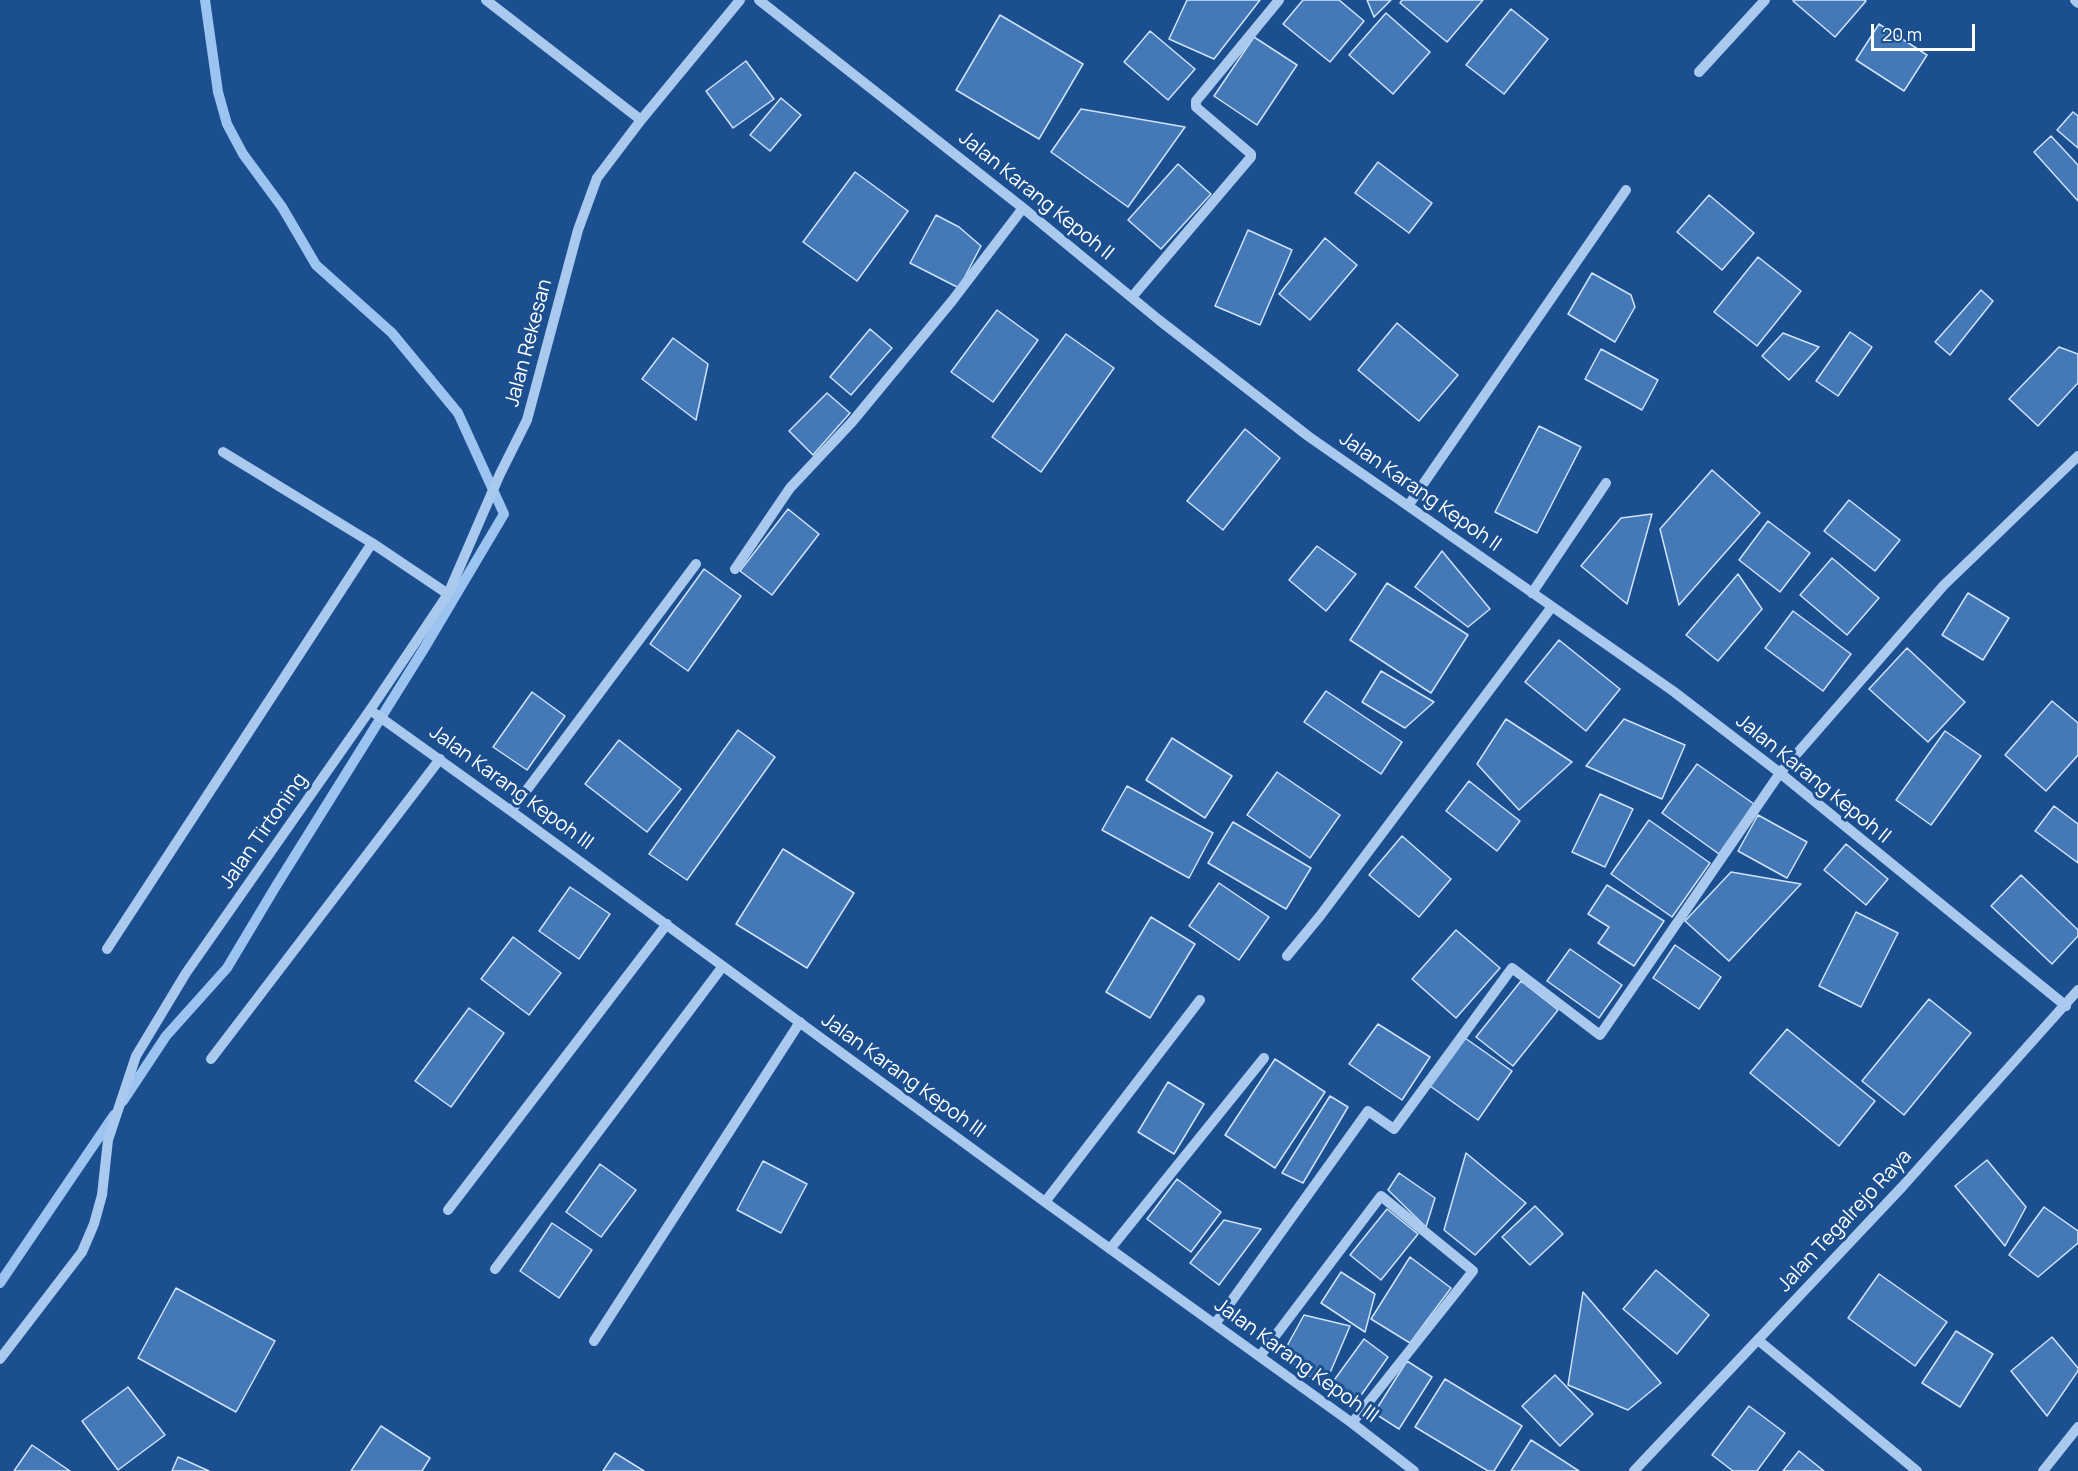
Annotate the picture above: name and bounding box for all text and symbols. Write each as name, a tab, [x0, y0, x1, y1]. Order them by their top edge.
scale bar	[1874, 12, 1978, 50]
text: 20 m	[1882, 22, 1922, 46]
street label: Jalan Karang Kepoh II	[954, 126, 1118, 266]
street label: Jalan Rekesan	[500, 277, 558, 409]
street label: Jalan Karang Kepoh II	[1334, 427, 1506, 557]
street label: Jalan Karang Kepoh II	[1731, 709, 1895, 849]
street label: Jalan Karang Kepoh III	[424, 720, 598, 856]
street label: Jalan Tirtoning	[215, 769, 313, 893]
street label: Jalan Karang Kepoh III	[816, 1008, 990, 1144]
street label: Jalan Tegalrejo Raya	[1773, 1145, 1917, 1297]
street label: Jalan Karang Kepoh III	[1209, 1293, 1383, 1429]

